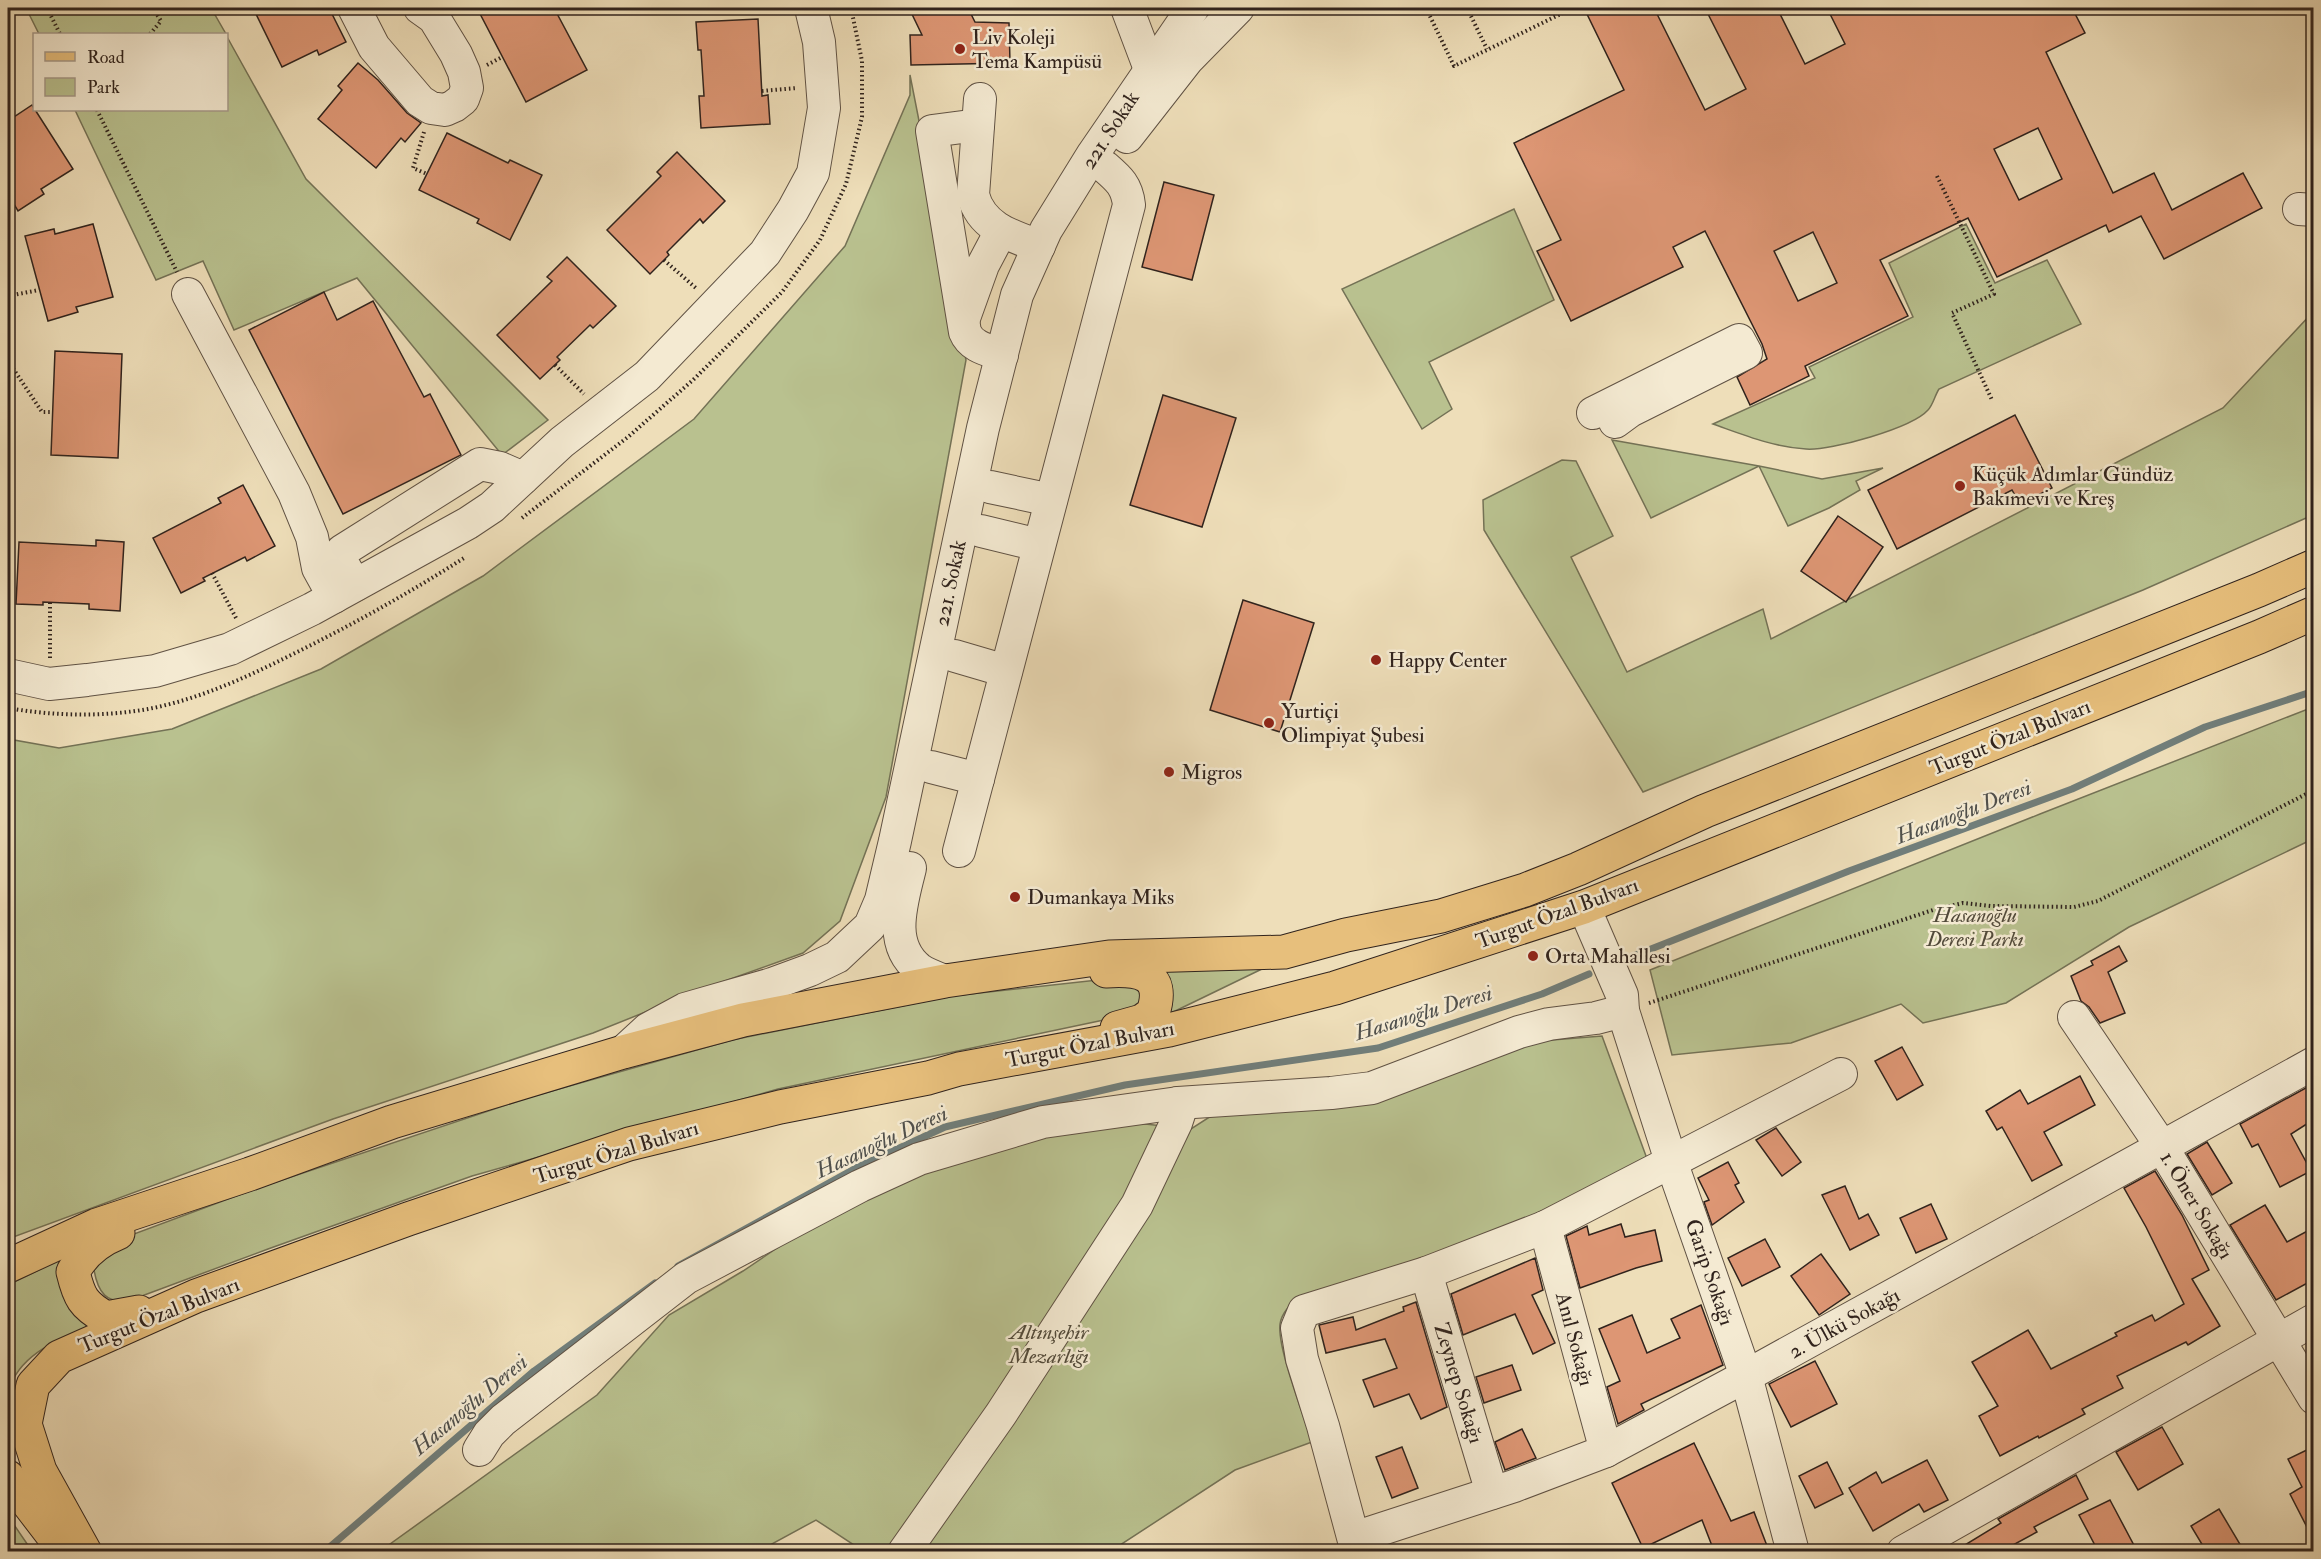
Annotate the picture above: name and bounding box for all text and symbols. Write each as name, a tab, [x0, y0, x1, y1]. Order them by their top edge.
place label: Liv Koleji Tema Kampüsü	[972, 24, 1102, 75]
legend	[33, 33, 228, 111]
marker: Liv Koleji Tema Kampüsü	[953, 42, 967, 56]
text: Road	[87, 46, 125, 69]
text: Park	[87, 76, 120, 99]
street label: 221. Sokak	[1075, 86, 1146, 174]
place label: Küçük Adımlar Gündüz Bakımevi ve Kreş	[1972, 461, 2173, 512]
marker: Küçük Adımlar Gündüz Bakımevi ve Kreş	[1953, 479, 1967, 493]
street label: 221. Sokak	[928, 537, 973, 629]
place label: Happy Center	[1388, 647, 1507, 674]
marker: Happy Center	[1369, 653, 1383, 667]
street label: Turgut Özal Bulvarı	[1926, 693, 2095, 782]
place label: Yurtiçi Olimpiyat Şubesi	[1281, 698, 1425, 749]
marker: Yurtiçi Olimpiyat Şubesi	[1262, 716, 1276, 730]
place label: Migros	[1181, 759, 1242, 786]
marker: Migros	[1162, 765, 1176, 779]
water label: Hasanoğlu Deresi	[1891, 773, 2035, 851]
street label: Turgut Özal Bulvarı	[1472, 871, 1643, 955]
place label: Dumankaya Miks	[1027, 884, 1174, 911]
marker: Dumankaya Miks	[1008, 890, 1022, 904]
park label: Hasanoğlu Deresi Parkı	[1925, 902, 2024, 953]
place label: Orta Mahallesi	[1545, 943, 1671, 970]
marker: Orta Mahallesi	[1526, 949, 1540, 963]
water label: Hasanoğlu Deresi	[1350, 979, 1496, 1047]
street label: Turgut Özal Bulvarı	[1003, 1015, 1177, 1074]
water label: Hasanoğlu Deresi	[810, 1099, 952, 1185]
street label: Turgut Özal Bulvarı	[530, 1114, 702, 1190]
street label: 1. Öner Sokağı	[2154, 1146, 2240, 1264]
street label: Garip Sokağı	[1679, 1215, 1740, 1329]
street label: Turgut Özal Bulvarı	[75, 1271, 244, 1360]
street label: 2. Ülkü Sokağı	[1784, 1282, 1905, 1365]
street label: Anıl Sokağı	[1549, 1288, 1600, 1389]
park label: Altınşehir Mezarlığı	[1007, 1319, 1089, 1370]
street label: Zeynep Sokağı	[1427, 1320, 1490, 1447]
water label: Hasanoğlu Deresi	[405, 1348, 533, 1462]

